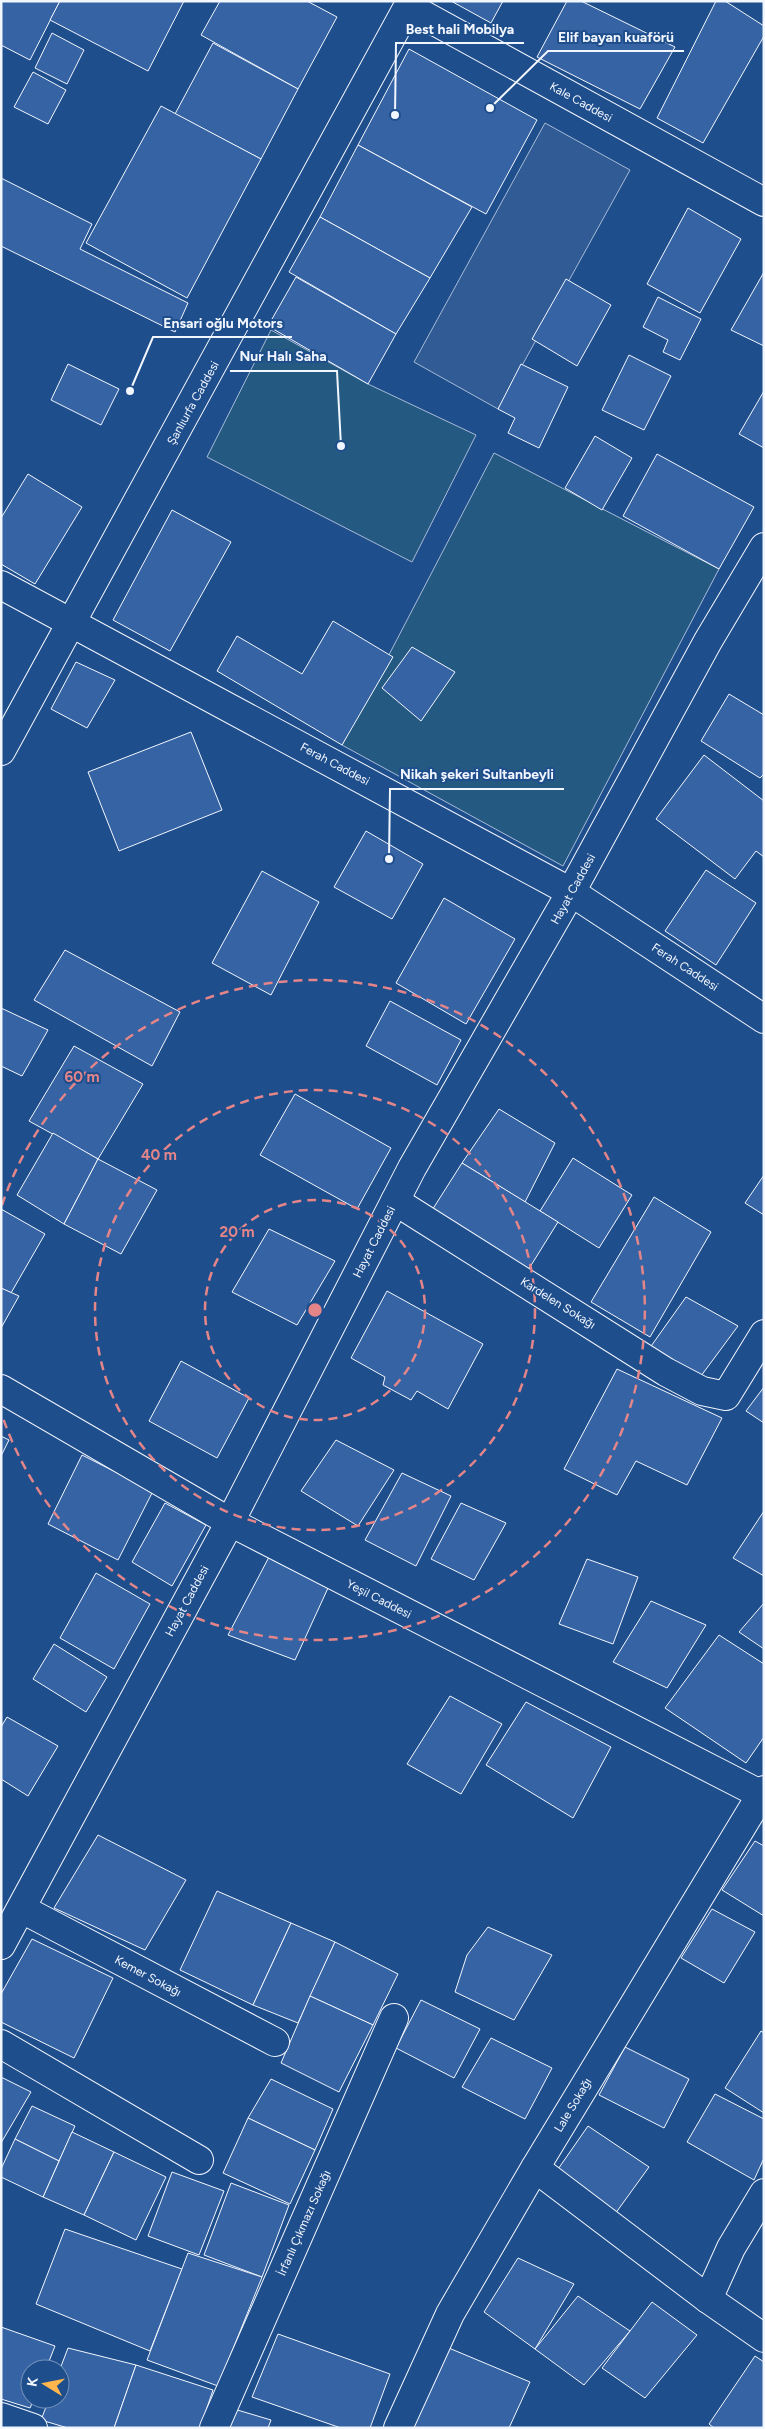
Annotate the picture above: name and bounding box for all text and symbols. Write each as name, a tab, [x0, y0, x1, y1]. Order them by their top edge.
callout: Best hali Mobilya	[396, 14, 524, 43]
text: Best hali Mobilya	[406, 21, 514, 38]
callout: Elif bayan kuaförü	[548, 22, 684, 51]
text: Elif bayan kuaförü	[558, 29, 674, 46]
street label: Kale Caddesi	[547, 79, 615, 125]
callout: Ensari oğlu Motors	[153, 308, 292, 337]
text: Ensari oğlu Motors	[163, 315, 283, 332]
callout: Nur Halı Saha	[230, 342, 337, 371]
text: Nur Halı Saha	[239, 348, 327, 365]
street label: Şanlıurfa Caddesi	[164, 359, 222, 447]
street label: Ferah Caddesi	[298, 740, 372, 788]
callout: Nikah şekeri Sultanbeyli	[390, 760, 564, 789]
text: Nikah şekeri Sultanbeyli	[400, 766, 554, 783]
street label: Hayat Caddesi	[548, 851, 598, 927]
street label: Ferah Caddesi	[649, 940, 721, 994]
text: 60 m	[64, 1068, 100, 1086]
text: 40 m	[141, 1146, 177, 1164]
street label: Hayat Caddesi	[350, 1204, 398, 1280]
text: 20 m	[219, 1223, 255, 1241]
street label: Kardelen Sokağı	[518, 1274, 598, 1332]
centre of rings	[306, 1301, 324, 1319]
street label: Hayat Caddesi	[162, 1563, 212, 1639]
street label: Yeşil Caddesi	[344, 1577, 414, 1621]
street label: Kemer Sokağı	[112, 1953, 184, 1999]
street label: Lale Sokağı	[551, 2075, 595, 2135]
street label: İrfanlı Çıkmazı Sokağı	[274, 2168, 334, 2278]
north arrow	[20, 2359, 70, 2409]
text: K	[24, 2375, 42, 2388]

